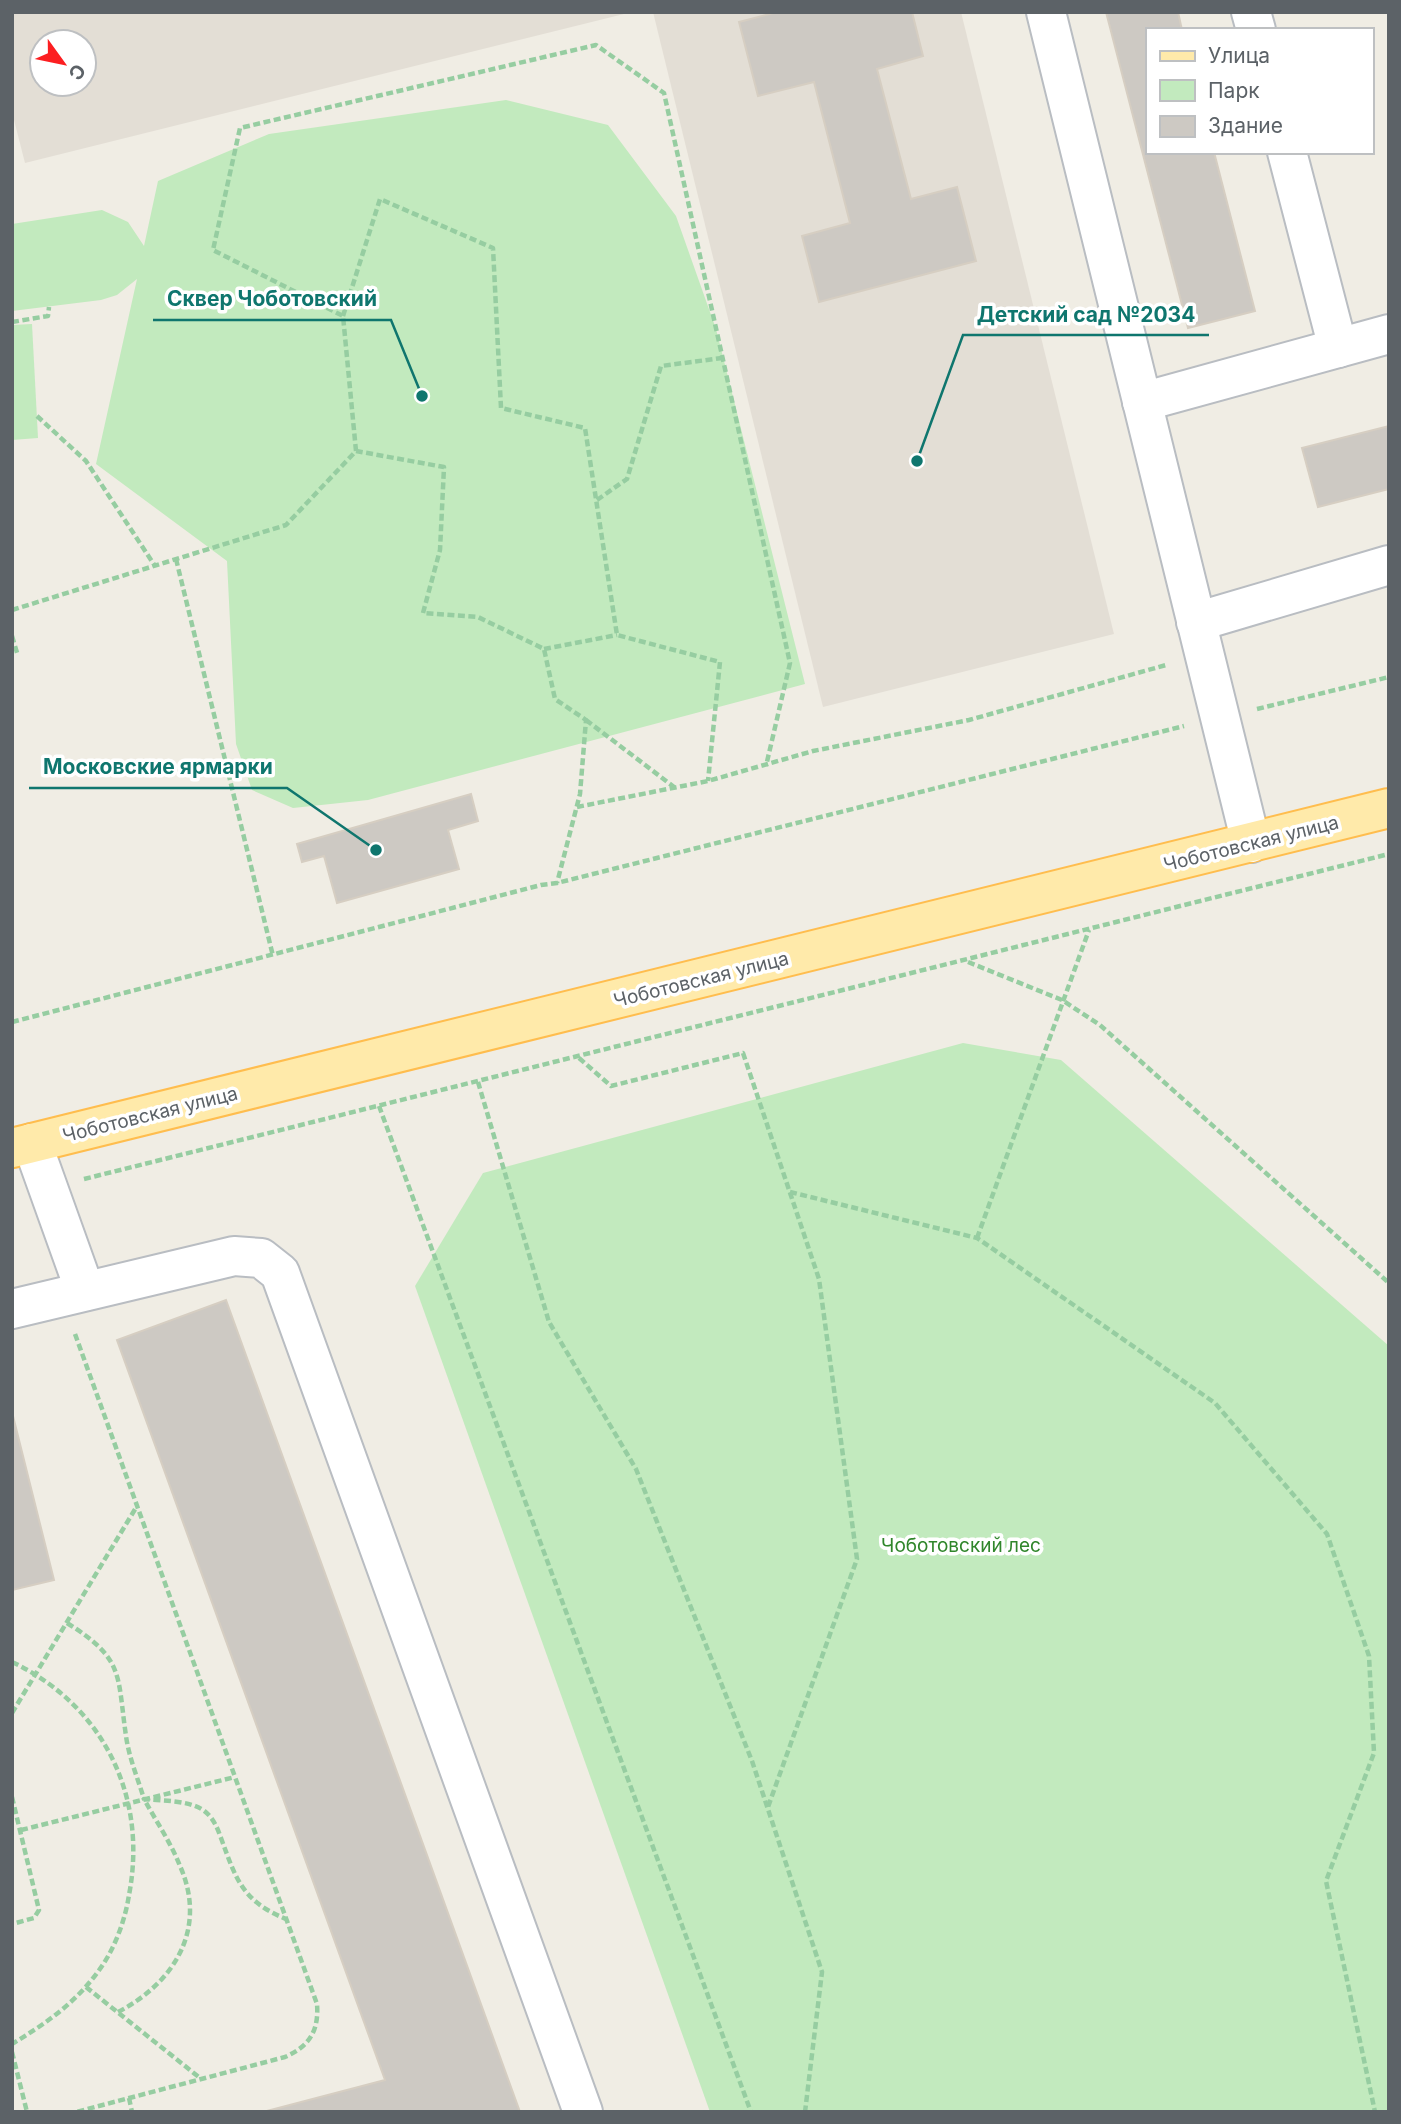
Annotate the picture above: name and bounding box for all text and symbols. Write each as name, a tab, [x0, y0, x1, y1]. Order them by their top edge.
north arrow	[28, 28, 98, 98]
legend	[1146, 28, 1373, 154]
text: Улица	[1208, 43, 1270, 68]
text: С	[63, 60, 90, 84]
text: Парк	[1208, 78, 1260, 103]
text: Здание	[1208, 113, 1283, 138]
callout: Сквер Чоботовский	[153, 278, 391, 320]
text: Сквер Чоботовский	[167, 286, 377, 311]
callout: Детский сад №2034	[963, 293, 1209, 335]
text: Детский сад №2034	[977, 302, 1195, 327]
callout: Московские ярмарки	[29, 746, 287, 788]
text: Московские ярмарки	[43, 754, 273, 779]
street label: Чоботовская улица	[1161, 811, 1341, 876]
street label: Чоботовская улица	[611, 947, 791, 1012]
street label: Чоботовская улица	[60, 1082, 240, 1147]
park label: Чоботовский лес	[881, 1534, 1041, 1557]

